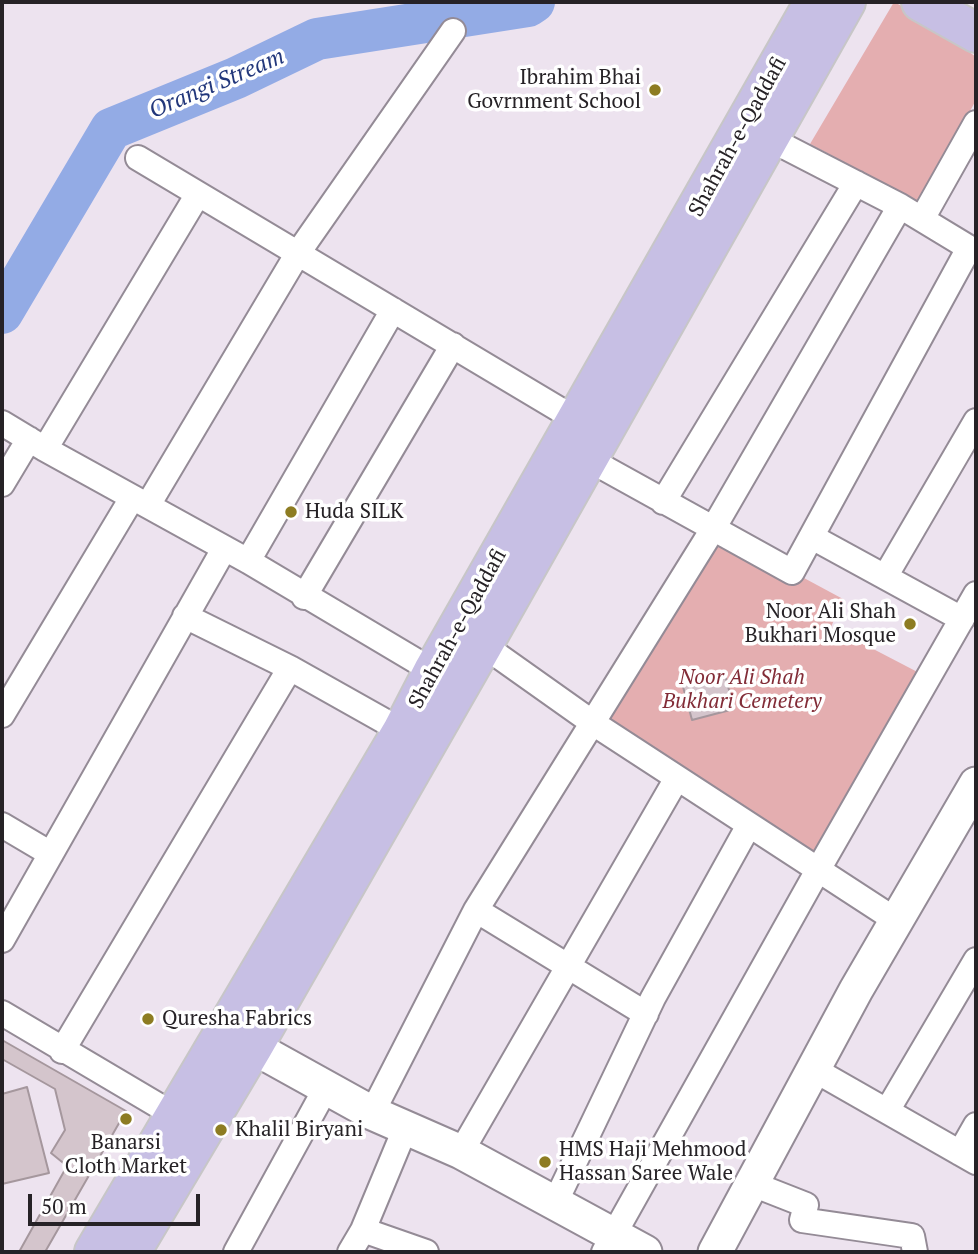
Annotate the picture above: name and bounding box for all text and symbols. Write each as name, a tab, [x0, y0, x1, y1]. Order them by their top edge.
water label: Orangi Stream	[145, 43, 289, 125]
street label: Shahrah-e-Qaddafi	[684, 53, 792, 221]
place label: Ibrahim Bhai Govrnment School	[467, 65, 641, 115]
marker: Ibrahim Bhai Govrnment School	[647, 82, 663, 98]
place label: Huda SILK	[305, 499, 403, 525]
marker: Huda SILK	[283, 504, 299, 520]
street label: Shahrah-e-Qaddafi	[404, 545, 512, 713]
place label: Noor Ali Shah Bukhari Mosque	[745, 599, 896, 649]
marker: Noor Ali Shah Bukhari Mosque	[902, 616, 918, 632]
park label: Noor Ali Shah Bukhari Cemetery	[663, 665, 821, 715]
place label: Quresha Fabrics	[162, 1006, 312, 1032]
marker: Quresha Fabrics	[140, 1011, 156, 1027]
marker: Banarsi Cloth Market	[118, 1111, 134, 1127]
place label: Khalil Biryani	[235, 1117, 363, 1143]
marker: Khalil Biryani	[213, 1122, 229, 1138]
place label: Banarsi Cloth Market	[65, 1130, 187, 1180]
place label: HMS Haji Mehmood Hassan Saree Wale	[559, 1137, 746, 1187]
marker: HMS Haji Mehmood Hassan Saree Wale	[537, 1154, 553, 1170]
scale bar	[32, 1180, 203, 1224]
text: 50 m	[41, 1192, 87, 1220]

